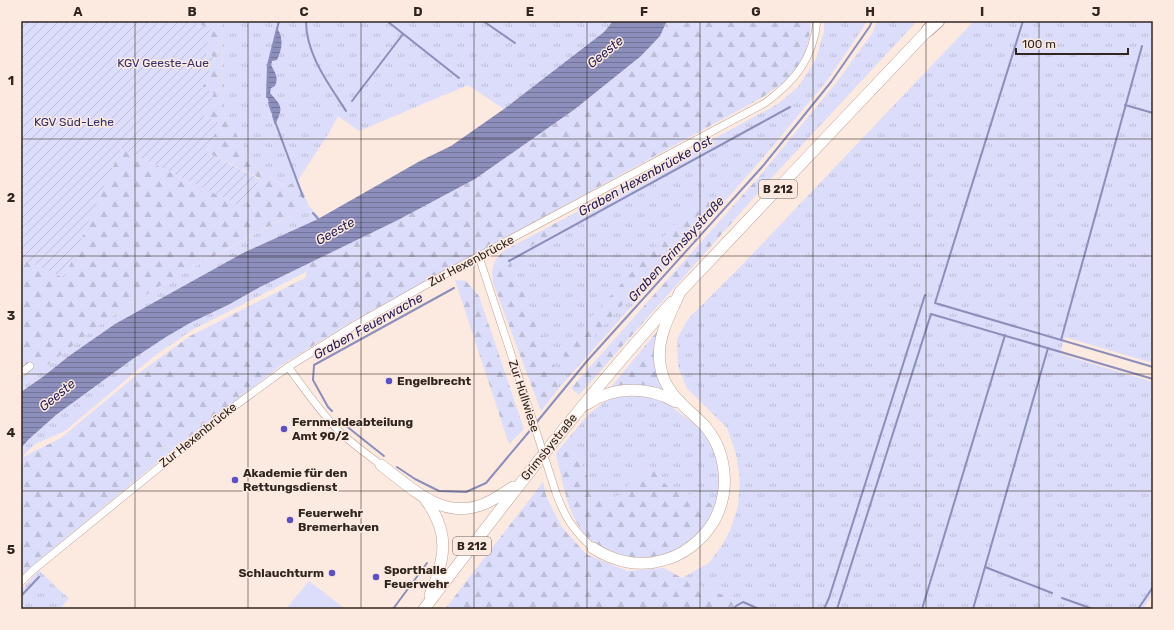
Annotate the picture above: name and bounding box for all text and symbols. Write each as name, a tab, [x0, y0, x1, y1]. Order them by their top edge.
text: A	[73, 4, 83, 19]
text: B	[187, 4, 197, 19]
text: C	[299, 4, 309, 19]
text: D	[413, 4, 423, 19]
text: E	[526, 4, 534, 19]
text: F	[640, 4, 648, 19]
text: G	[751, 4, 761, 19]
text: H	[865, 4, 875, 19]
text: I	[980, 4, 984, 19]
text: J	[1092, 4, 1100, 19]
scale bar	[1016, 30, 1128, 56]
water label: Geeste	[584, 33, 626, 71]
text: 100 m	[1022, 37, 1056, 51]
park label: KGV Geeste-Aue	[117, 56, 209, 70]
text: 1	[8, 73, 14, 88]
park label: KGV Süd-Lehe	[34, 115, 114, 129]
water label: Graben Hexenbrücke Ost	[575, 132, 716, 219]
road number: B 212	[759, 180, 797, 198]
text: 2	[7, 190, 15, 205]
water label: Graben Grimsbystraße	[625, 193, 727, 305]
water label: Geeste	[313, 214, 357, 248]
street label: Zur Hexenbrücke	[426, 232, 517, 289]
water label: Graben Feuerwache	[311, 290, 425, 362]
text: 3	[7, 308, 16, 323]
street label: Zur Hüllwiese	[506, 358, 542, 434]
place label: Engelbrecht	[397, 374, 471, 388]
water label: Geeste	[36, 376, 78, 414]
marker: Engelbrecht	[384, 376, 394, 386]
street label: Zur Hexenbrücke	[157, 399, 240, 470]
street label: Grimsbystraße	[518, 411, 580, 483]
place label: Fernmeldeabteilung Amt 90/2	[292, 415, 413, 443]
marker: Fernmeldeabteilung Amt 90/2	[279, 424, 289, 434]
text: 4	[7, 425, 16, 440]
place label: Akademie für den Rettungsdienst	[243, 466, 348, 494]
marker: Akademie für den Rettungsdienst	[230, 475, 240, 485]
place label: Feuerwehr Bremerhaven	[298, 506, 379, 534]
marker: Feuerwehr Bremerhaven	[285, 515, 295, 525]
road number: B 212	[453, 537, 491, 555]
text: 5	[7, 542, 15, 557]
place label: Sporthalle Feuerwehr	[384, 563, 449, 591]
place label: Schlauchturm	[238, 566, 324, 580]
marker: Schlauchturm	[327, 568, 337, 578]
marker: Sporthalle Feuerwehr	[371, 572, 381, 582]

